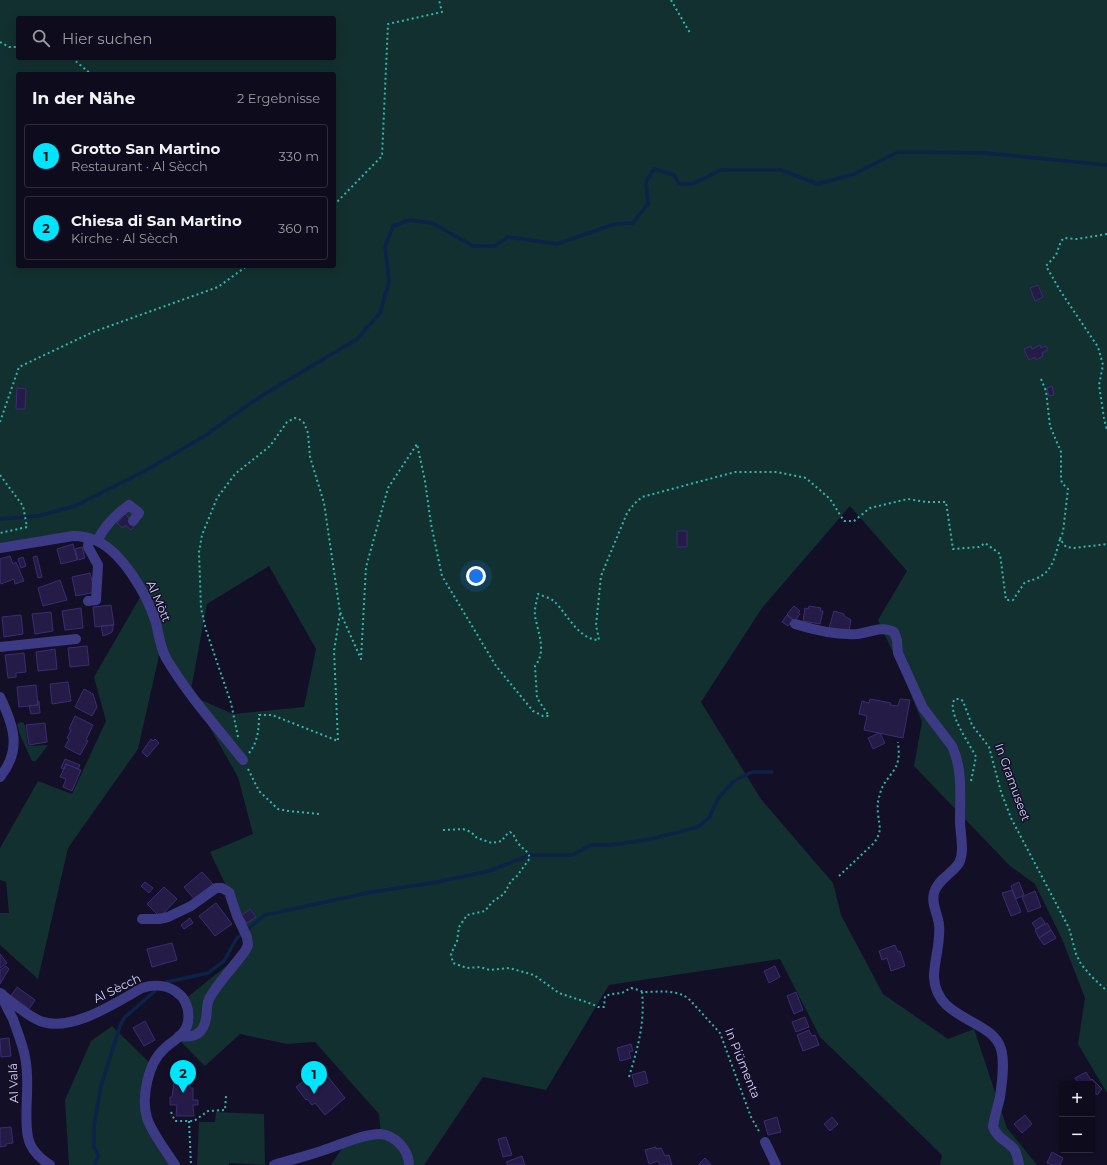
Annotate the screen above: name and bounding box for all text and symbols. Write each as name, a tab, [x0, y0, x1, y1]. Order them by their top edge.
search box	[16, 16, 336, 60]
icon: search	[30, 27, 52, 49]
text: Hier suchen	[62, 29, 152, 48]
text: In der Nähe	[32, 88, 136, 108]
text: 2 Ergebnisse	[237, 90, 320, 106]
text: Grotto San Martino	[71, 139, 220, 158]
text: 1	[43, 148, 49, 164]
text: 330 m	[279, 148, 319, 164]
text: Restaurant · Al Sècch	[71, 158, 208, 174]
text: Chiesa di San Martino	[71, 211, 242, 230]
text: 2	[42, 220, 50, 236]
text: 360 m	[278, 220, 319, 236]
text: Kirche · Al Sècch	[71, 230, 178, 246]
your location	[466, 566, 486, 586]
street label: Al Mòtt	[144, 578, 174, 624]
street label: In Gramuseet	[992, 741, 1034, 823]
street label: Al Sècch	[91, 970, 143, 1006]
street label: In Piümenta	[722, 1026, 764, 1100]
pin: 2	[170, 1060, 196, 1093]
pin: 1	[301, 1061, 327, 1094]
street label: Al Valá	[5, 1063, 21, 1103]
map controls	[1059, 1081, 1095, 1153]
button: +	[1059, 1081, 1095, 1117]
button: −	[1059, 1117, 1095, 1153]

